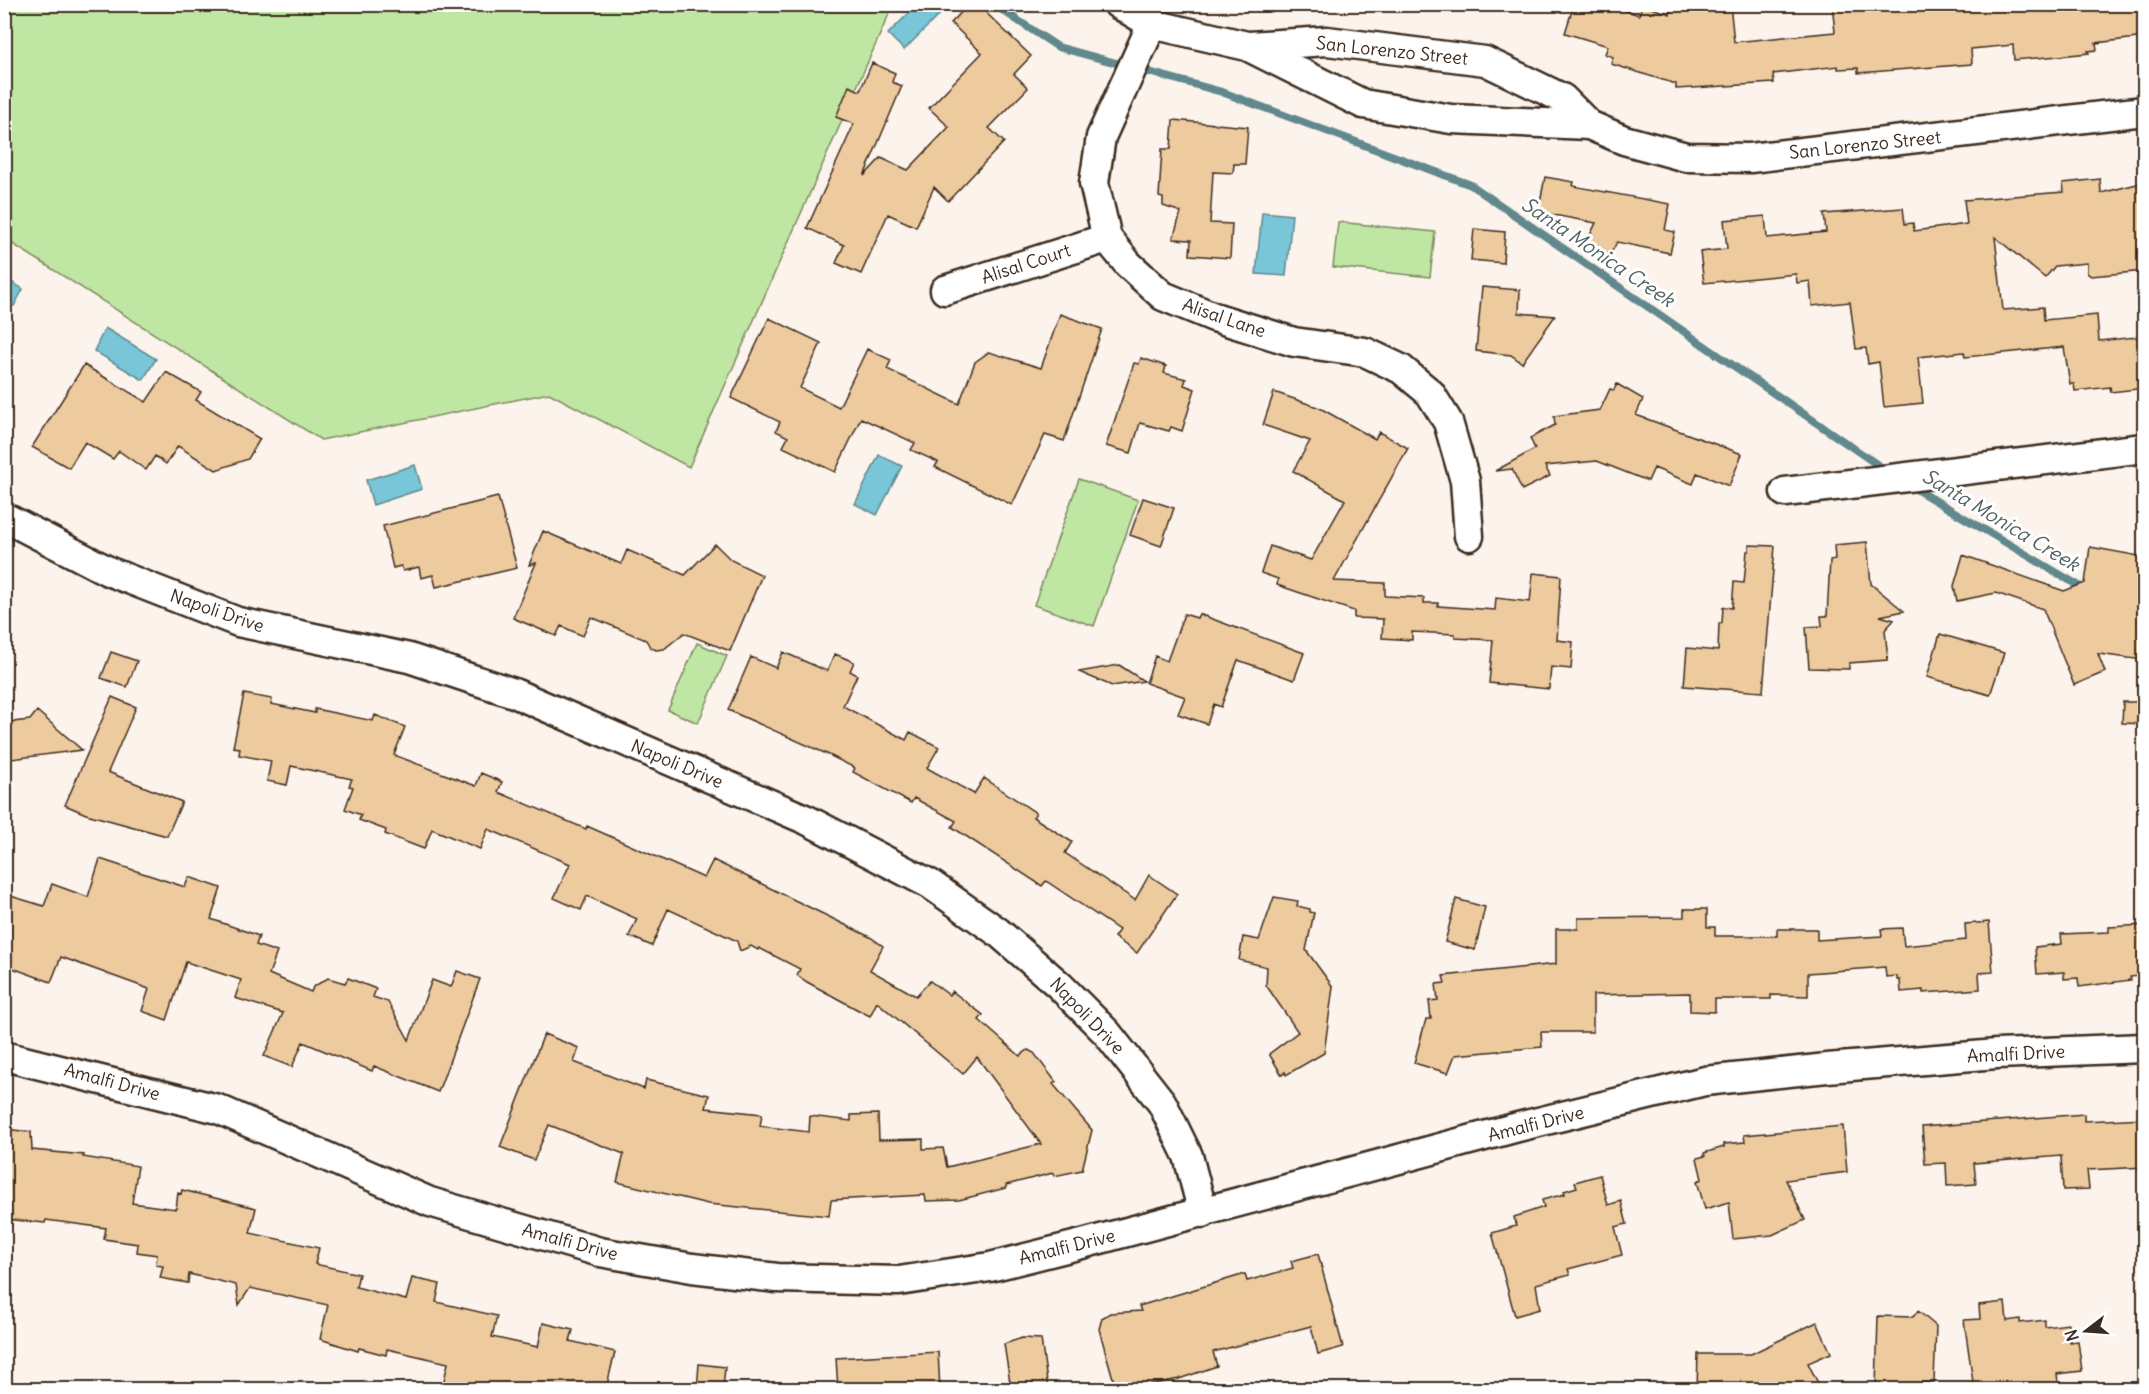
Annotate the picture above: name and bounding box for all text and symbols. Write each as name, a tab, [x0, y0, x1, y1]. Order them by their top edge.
street label: San Lorenzo Street	[1315, 31, 1469, 70]
street label: San Lorenzo Street	[1788, 125, 1942, 164]
water label: Santa Monica Creek	[1517, 191, 1681, 313]
street label: Alisal Court	[978, 238, 1073, 289]
street label: Alisal Lane	[1180, 293, 1269, 342]
water label: Santa Monica Creek	[1918, 463, 2086, 577]
street label: Napoli Drive	[167, 584, 267, 637]
street label: Napoli Drive	[628, 734, 727, 793]
street label: Napoli Drive	[1045, 972, 1130, 1059]
street label: Amalfi Drive	[1966, 1039, 2066, 1068]
street label: Amalfi Drive	[62, 1058, 163, 1105]
street label: Amalfi Drive	[1485, 1100, 1586, 1147]
street label: Amalfi Drive	[520, 1218, 621, 1265]
street label: Amalfi Drive	[1016, 1223, 1117, 1270]
north arrow	[2056, 1301, 2116, 1361]
text: N	[2060, 1327, 2083, 1344]

